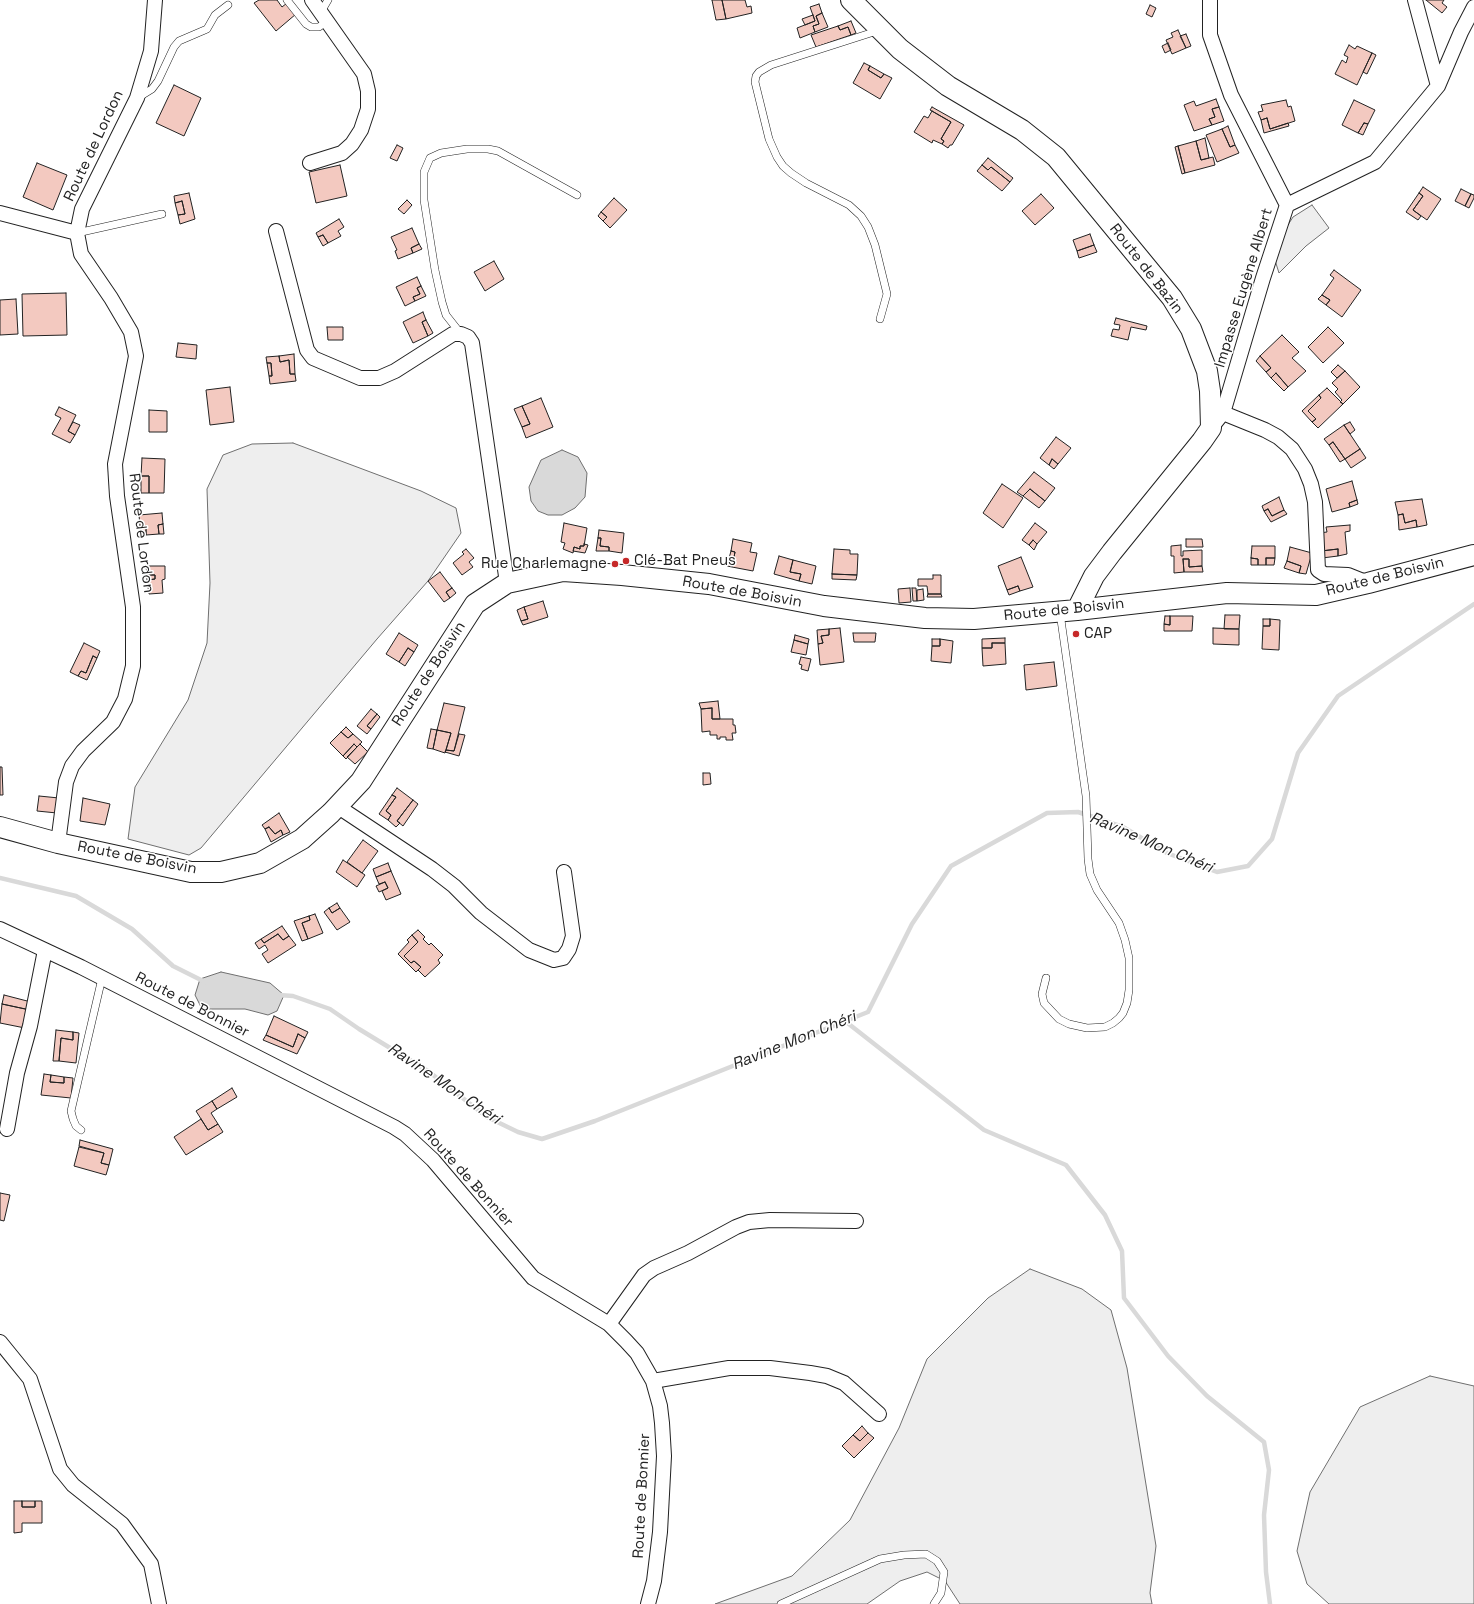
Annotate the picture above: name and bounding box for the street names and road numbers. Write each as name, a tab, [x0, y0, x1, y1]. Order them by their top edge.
street label: Route de Lordon	[60, 88, 128, 204]
street label: Impasse Eugène Albert	[1211, 206, 1277, 370]
street label: Route de Bazin	[1105, 221, 1187, 317]
street label: Route de Lordon	[125, 472, 157, 594]
street label: Route de Boisvin	[1324, 554, 1446, 600]
street label: Route de Boisvin	[681, 573, 803, 611]
street label: Route de Boisvin	[1003, 595, 1125, 625]
street label: Route de Boisvin	[388, 618, 470, 730]
street label: Route de Boisvin	[76, 838, 198, 878]
street label: Route de Bonnier	[132, 969, 252, 1041]
street label: Route de Bonnier	[419, 1125, 517, 1231]
street label: Route de Bonnier	[630, 1433, 654, 1559]

